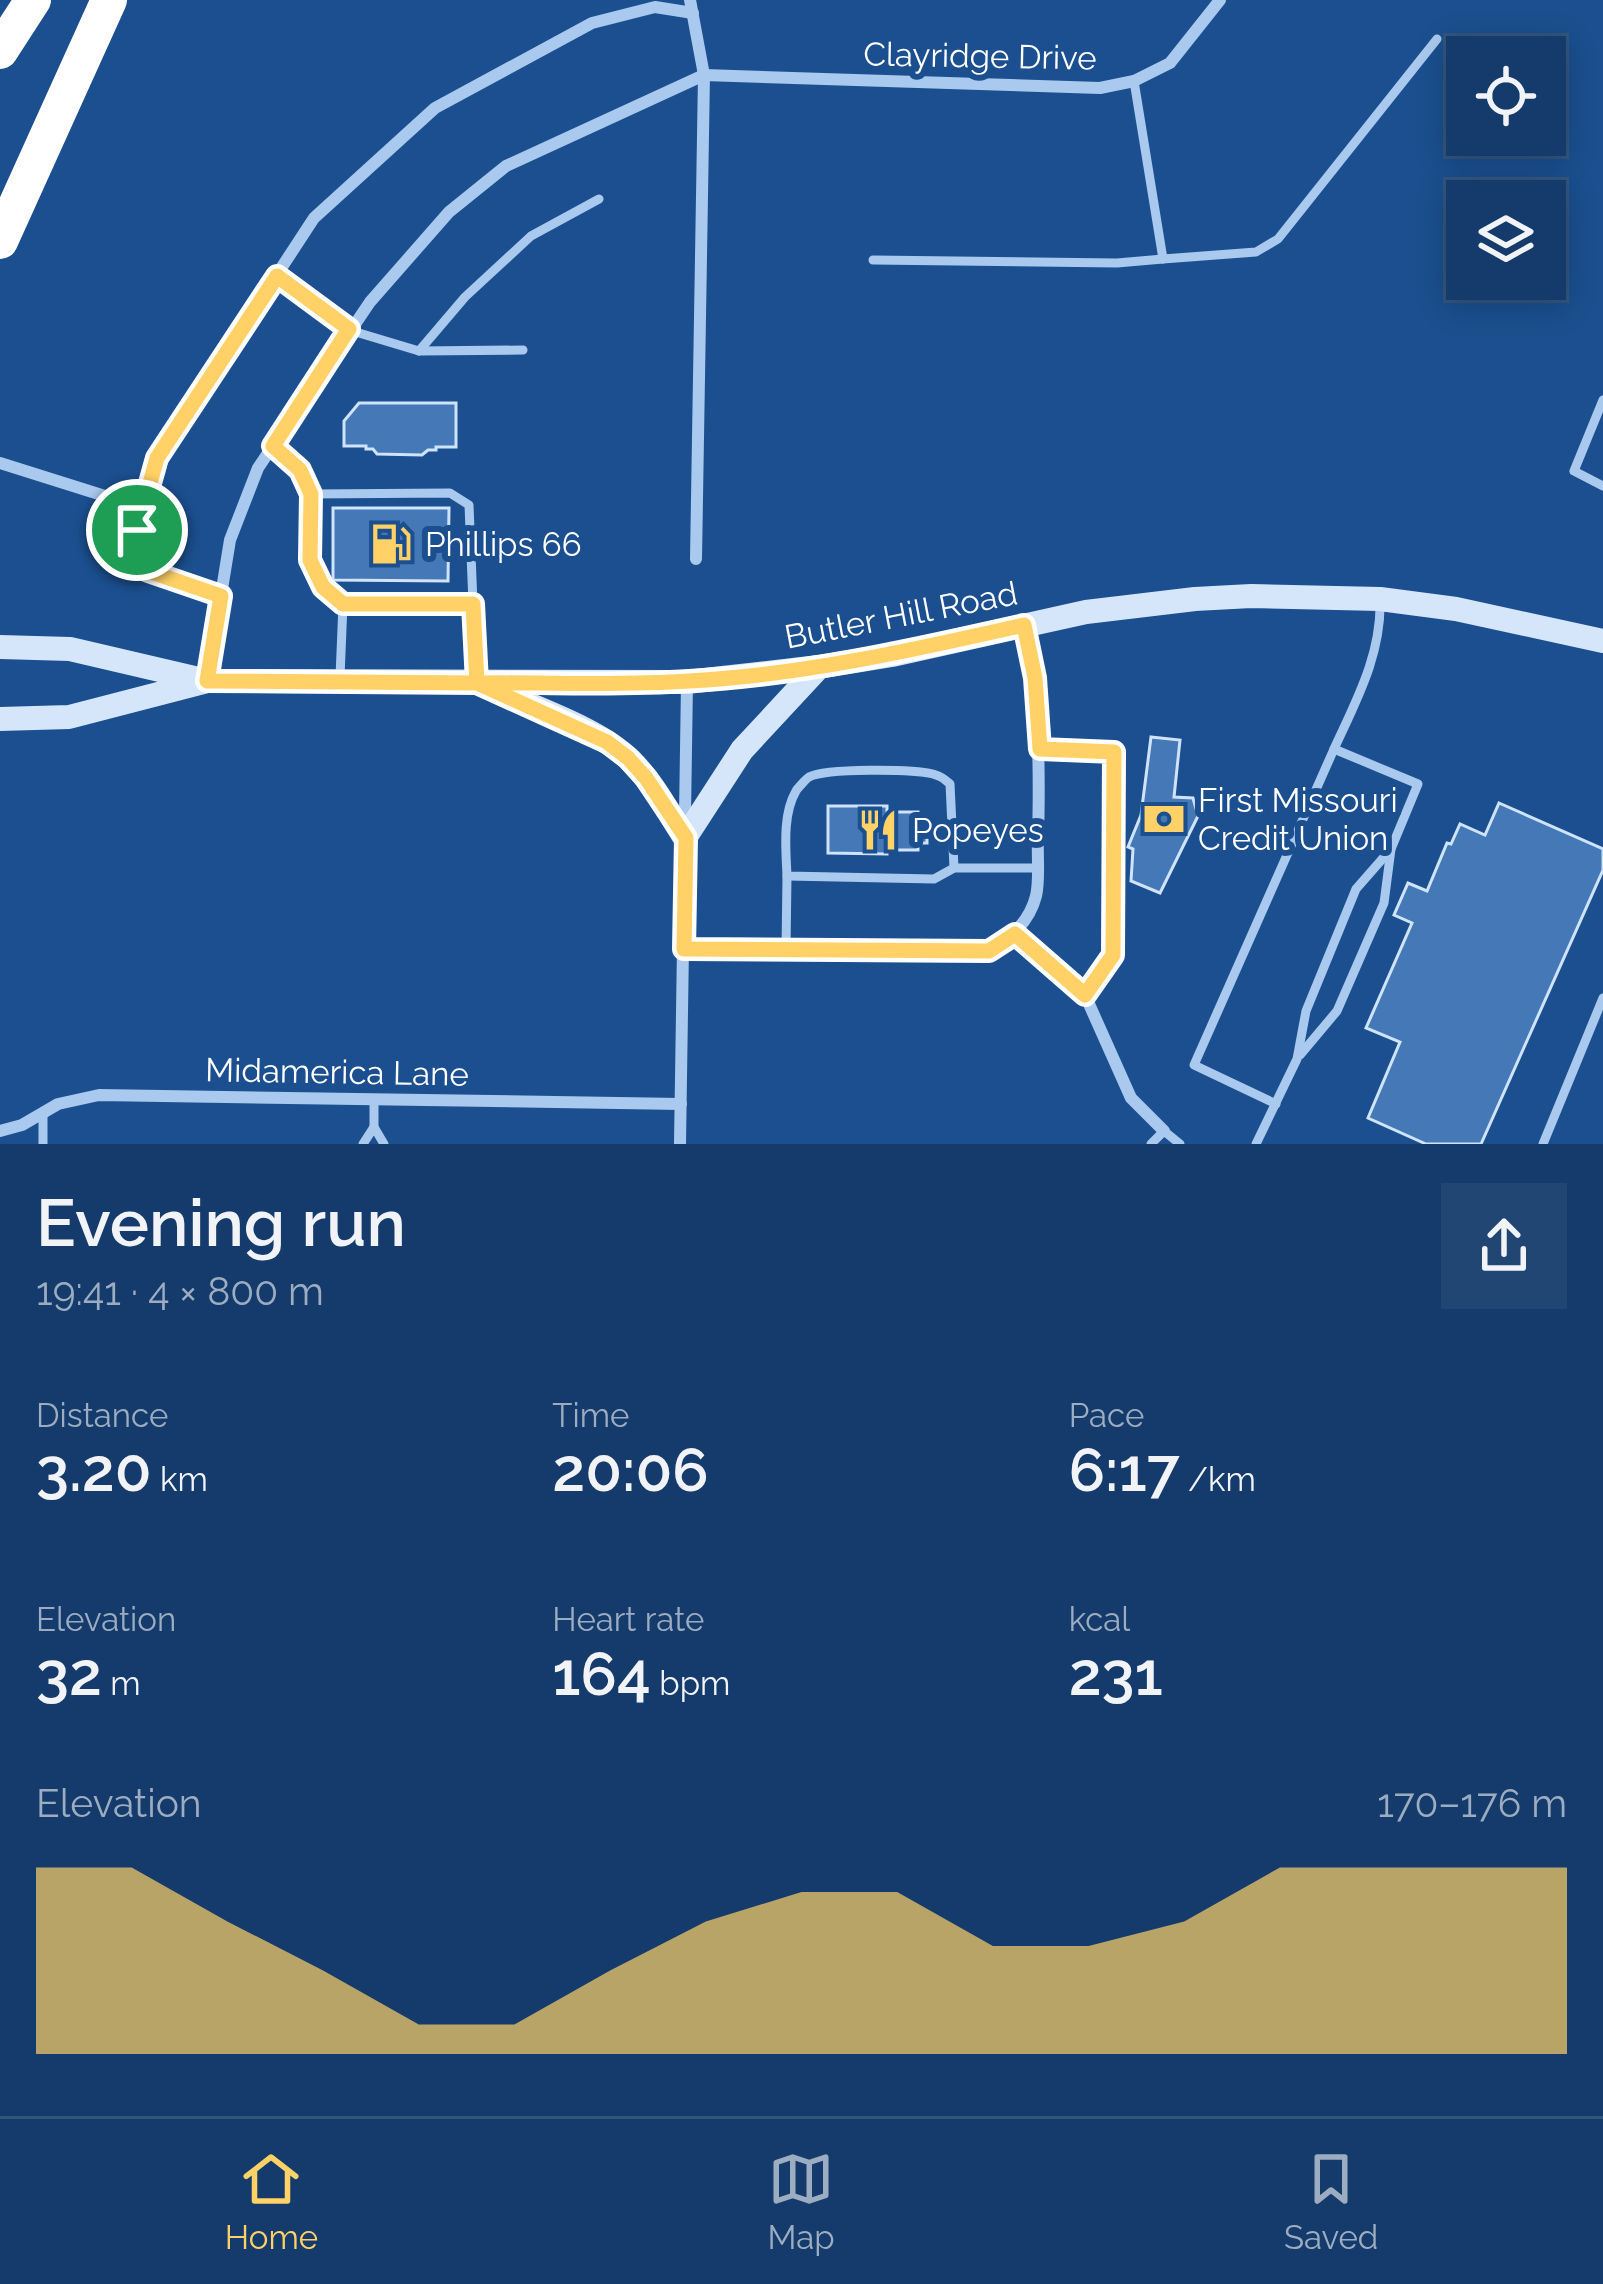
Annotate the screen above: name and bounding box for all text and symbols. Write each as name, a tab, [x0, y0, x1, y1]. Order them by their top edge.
street label: Clayridge Drive	[863, 34, 1097, 78]
map controls	[1446, 36, 1566, 300]
button: locate	[1446, 36, 1566, 156]
button: layers	[1446, 180, 1566, 300]
pin	[86, 479, 188, 581]
icon: arrive	[104, 497, 170, 563]
fuel station icon: Phillips 66	[368, 521, 414, 567]
place label: Phillips 66	[425, 525, 582, 564]
street label: Butler Hill Road	[781, 573, 1021, 657]
place label: First Missouri Credit Union	[1198, 781, 1398, 858]
bank icon: First Missouri Credit Union	[1141, 796, 1187, 842]
restaurant icon: Popeyes	[855, 807, 901, 853]
place label: Popeyes	[912, 811, 1044, 850]
street label: Midamerica Lane	[205, 1050, 469, 1094]
button: share	[1441, 1183, 1567, 1309]
text: Evening run	[36, 1184, 406, 1261]
text: 19:41 · 4 × 800 m	[36, 1268, 324, 1314]
text: Distance	[36, 1396, 168, 1435]
text: Time	[552, 1396, 629, 1435]
text: Pace	[1069, 1396, 1144, 1435]
text: 3.20	[36, 1435, 152, 1505]
text: 20:06	[552, 1435, 709, 1505]
text: 6:17	[1069, 1435, 1180, 1505]
text: km	[152, 1460, 208, 1499]
text: /km	[1180, 1460, 1256, 1499]
text: Elevation	[36, 1600, 176, 1639]
text: Heart rate	[552, 1600, 704, 1639]
text: kcal	[1069, 1600, 1130, 1639]
text: 32	[36, 1639, 102, 1709]
text: 164	[552, 1639, 651, 1709]
text: 231	[1069, 1639, 1163, 1709]
text: m	[102, 1664, 141, 1703]
text: bpm	[651, 1664, 730, 1703]
text: Elevation	[36, 1780, 202, 1826]
text: 170–176 m	[1377, 1780, 1567, 1826]
tab: Home	[225, 2146, 318, 2257]
tab: Map	[767, 2146, 835, 2257]
tab: Saved	[1284, 2146, 1378, 2257]

